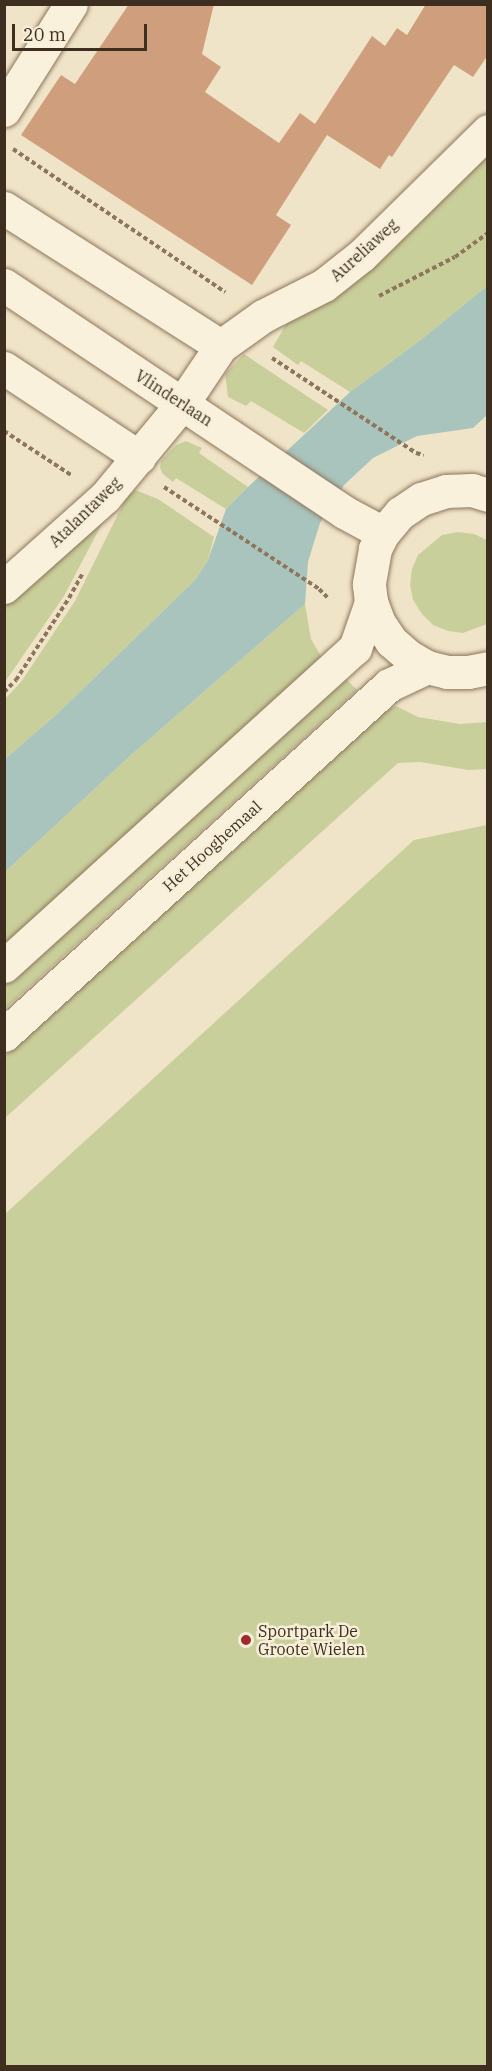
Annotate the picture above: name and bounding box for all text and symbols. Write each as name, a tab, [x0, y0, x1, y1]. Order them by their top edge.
scale bar	[15, 12, 150, 50]
text: 20 m	[23, 23, 66, 46]
street label: Aureliaweg	[326, 215, 402, 285]
street label: Vlinderlaan	[132, 366, 216, 430]
street label: Atalantaweg	[45, 473, 125, 551]
street label: Het Hooghemaal	[159, 797, 265, 895]
place label: Sportpark De Groote Wielen	[258, 1621, 365, 1659]
marker: Sportpark De Groote Wielen	[239, 1633, 253, 1647]

